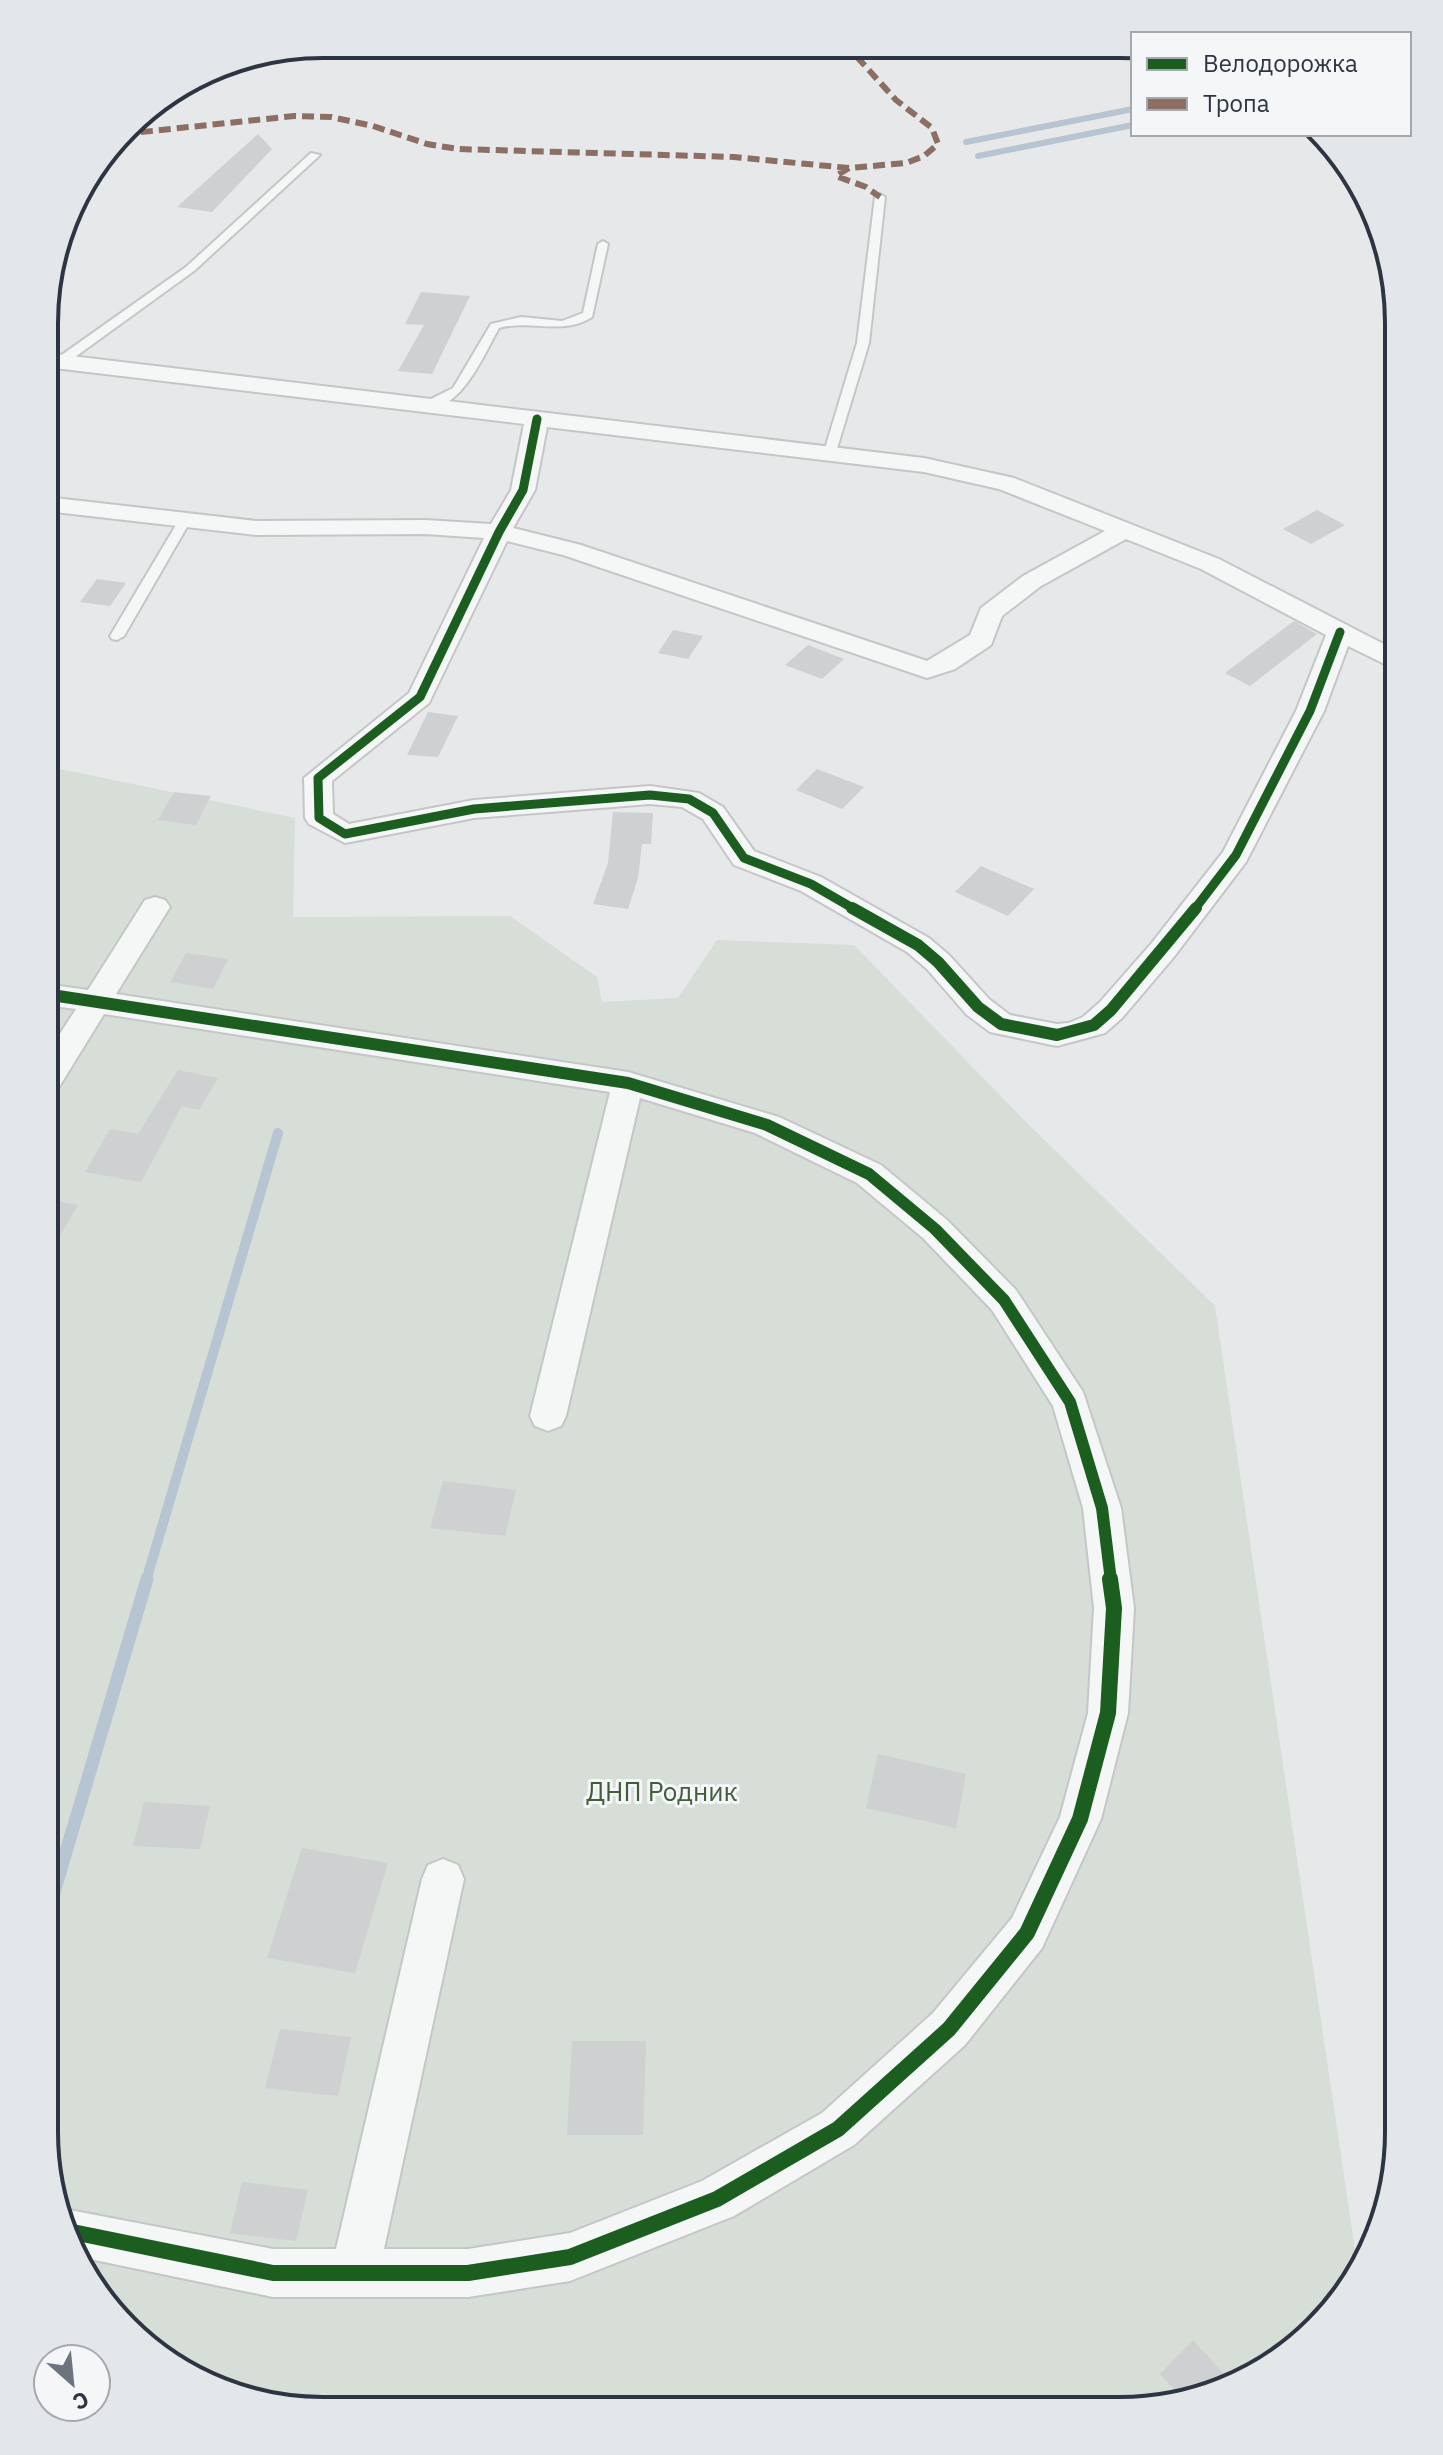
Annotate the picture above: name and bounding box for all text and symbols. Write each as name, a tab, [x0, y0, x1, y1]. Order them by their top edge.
legend	[1131, 32, 1411, 136]
text: Велодорожка	[1203, 47, 1358, 79]
text: Тропа	[1203, 87, 1270, 119]
park label: ДНП Родник	[586, 1774, 738, 1808]
north arrow	[32, 2343, 112, 2423]
text: С	[68, 2385, 94, 2417]

